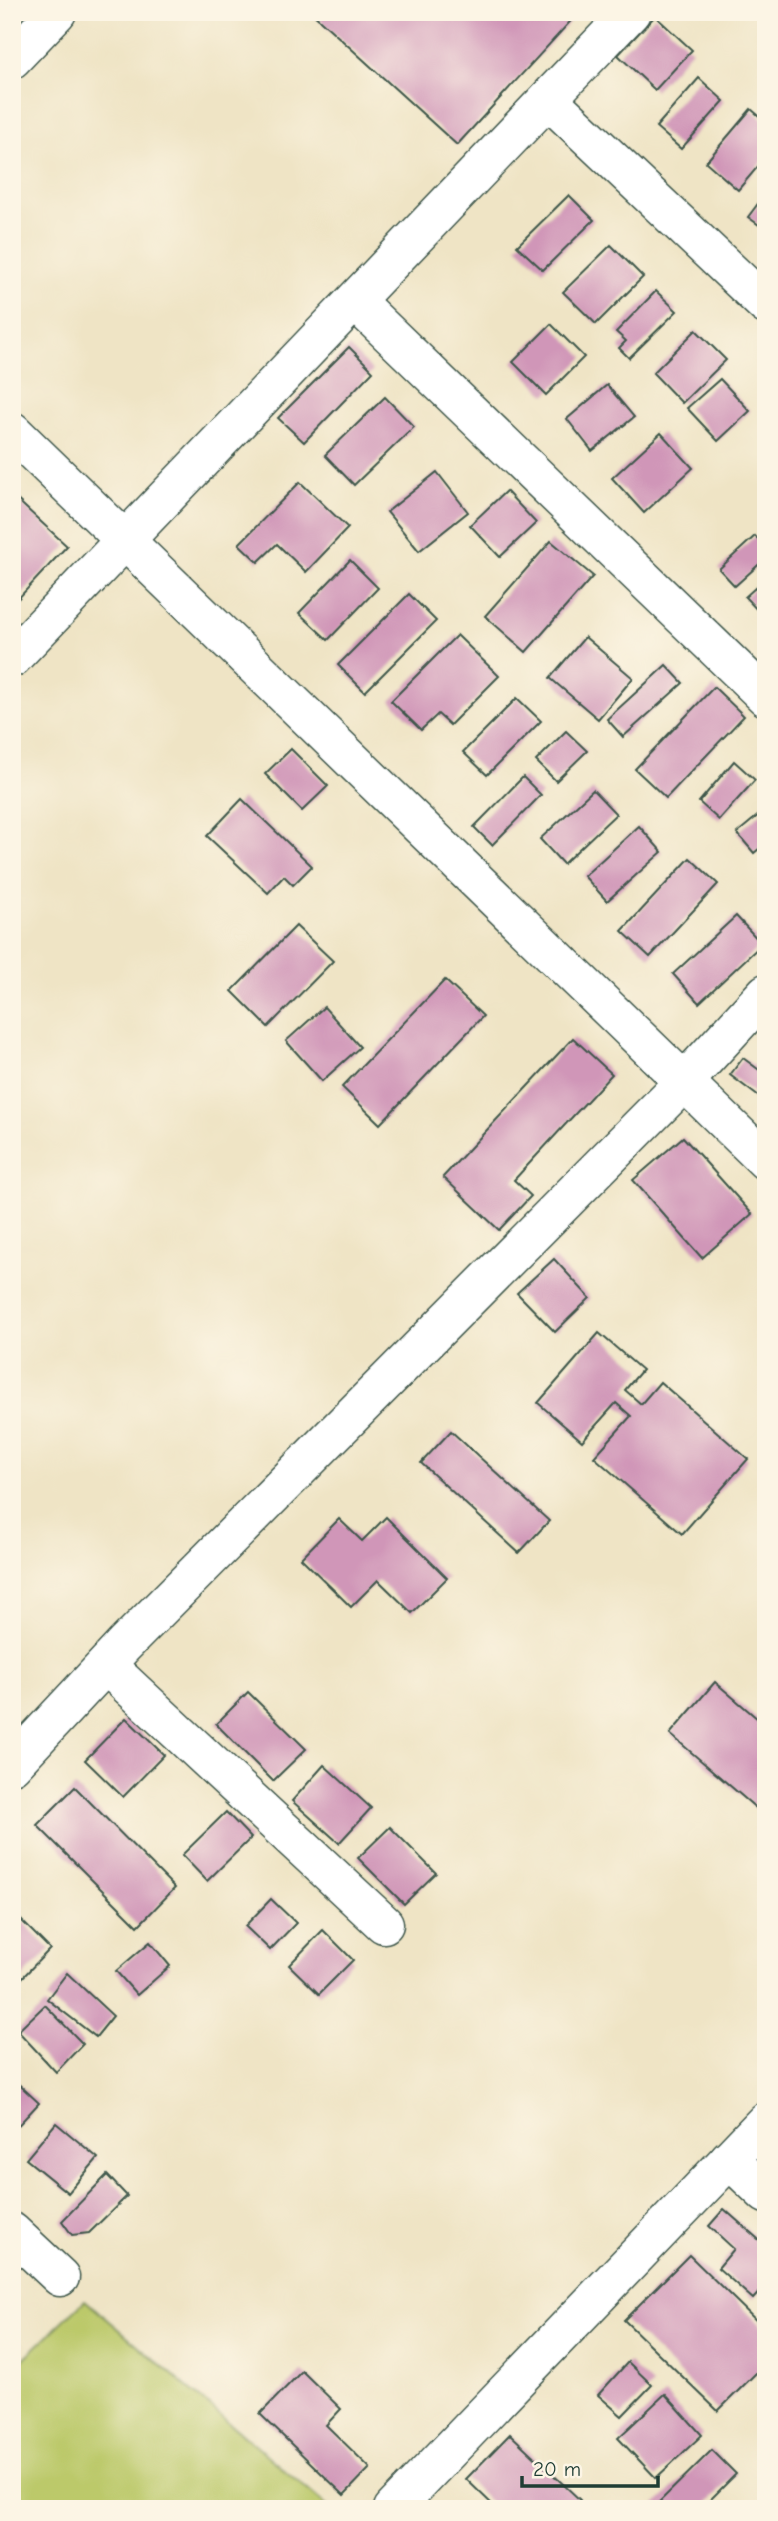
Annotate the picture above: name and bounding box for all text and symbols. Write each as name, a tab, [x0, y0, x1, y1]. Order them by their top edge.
scale bar	[522, 2444, 659, 2488]
text: 20 m	[533, 2457, 581, 2481]

